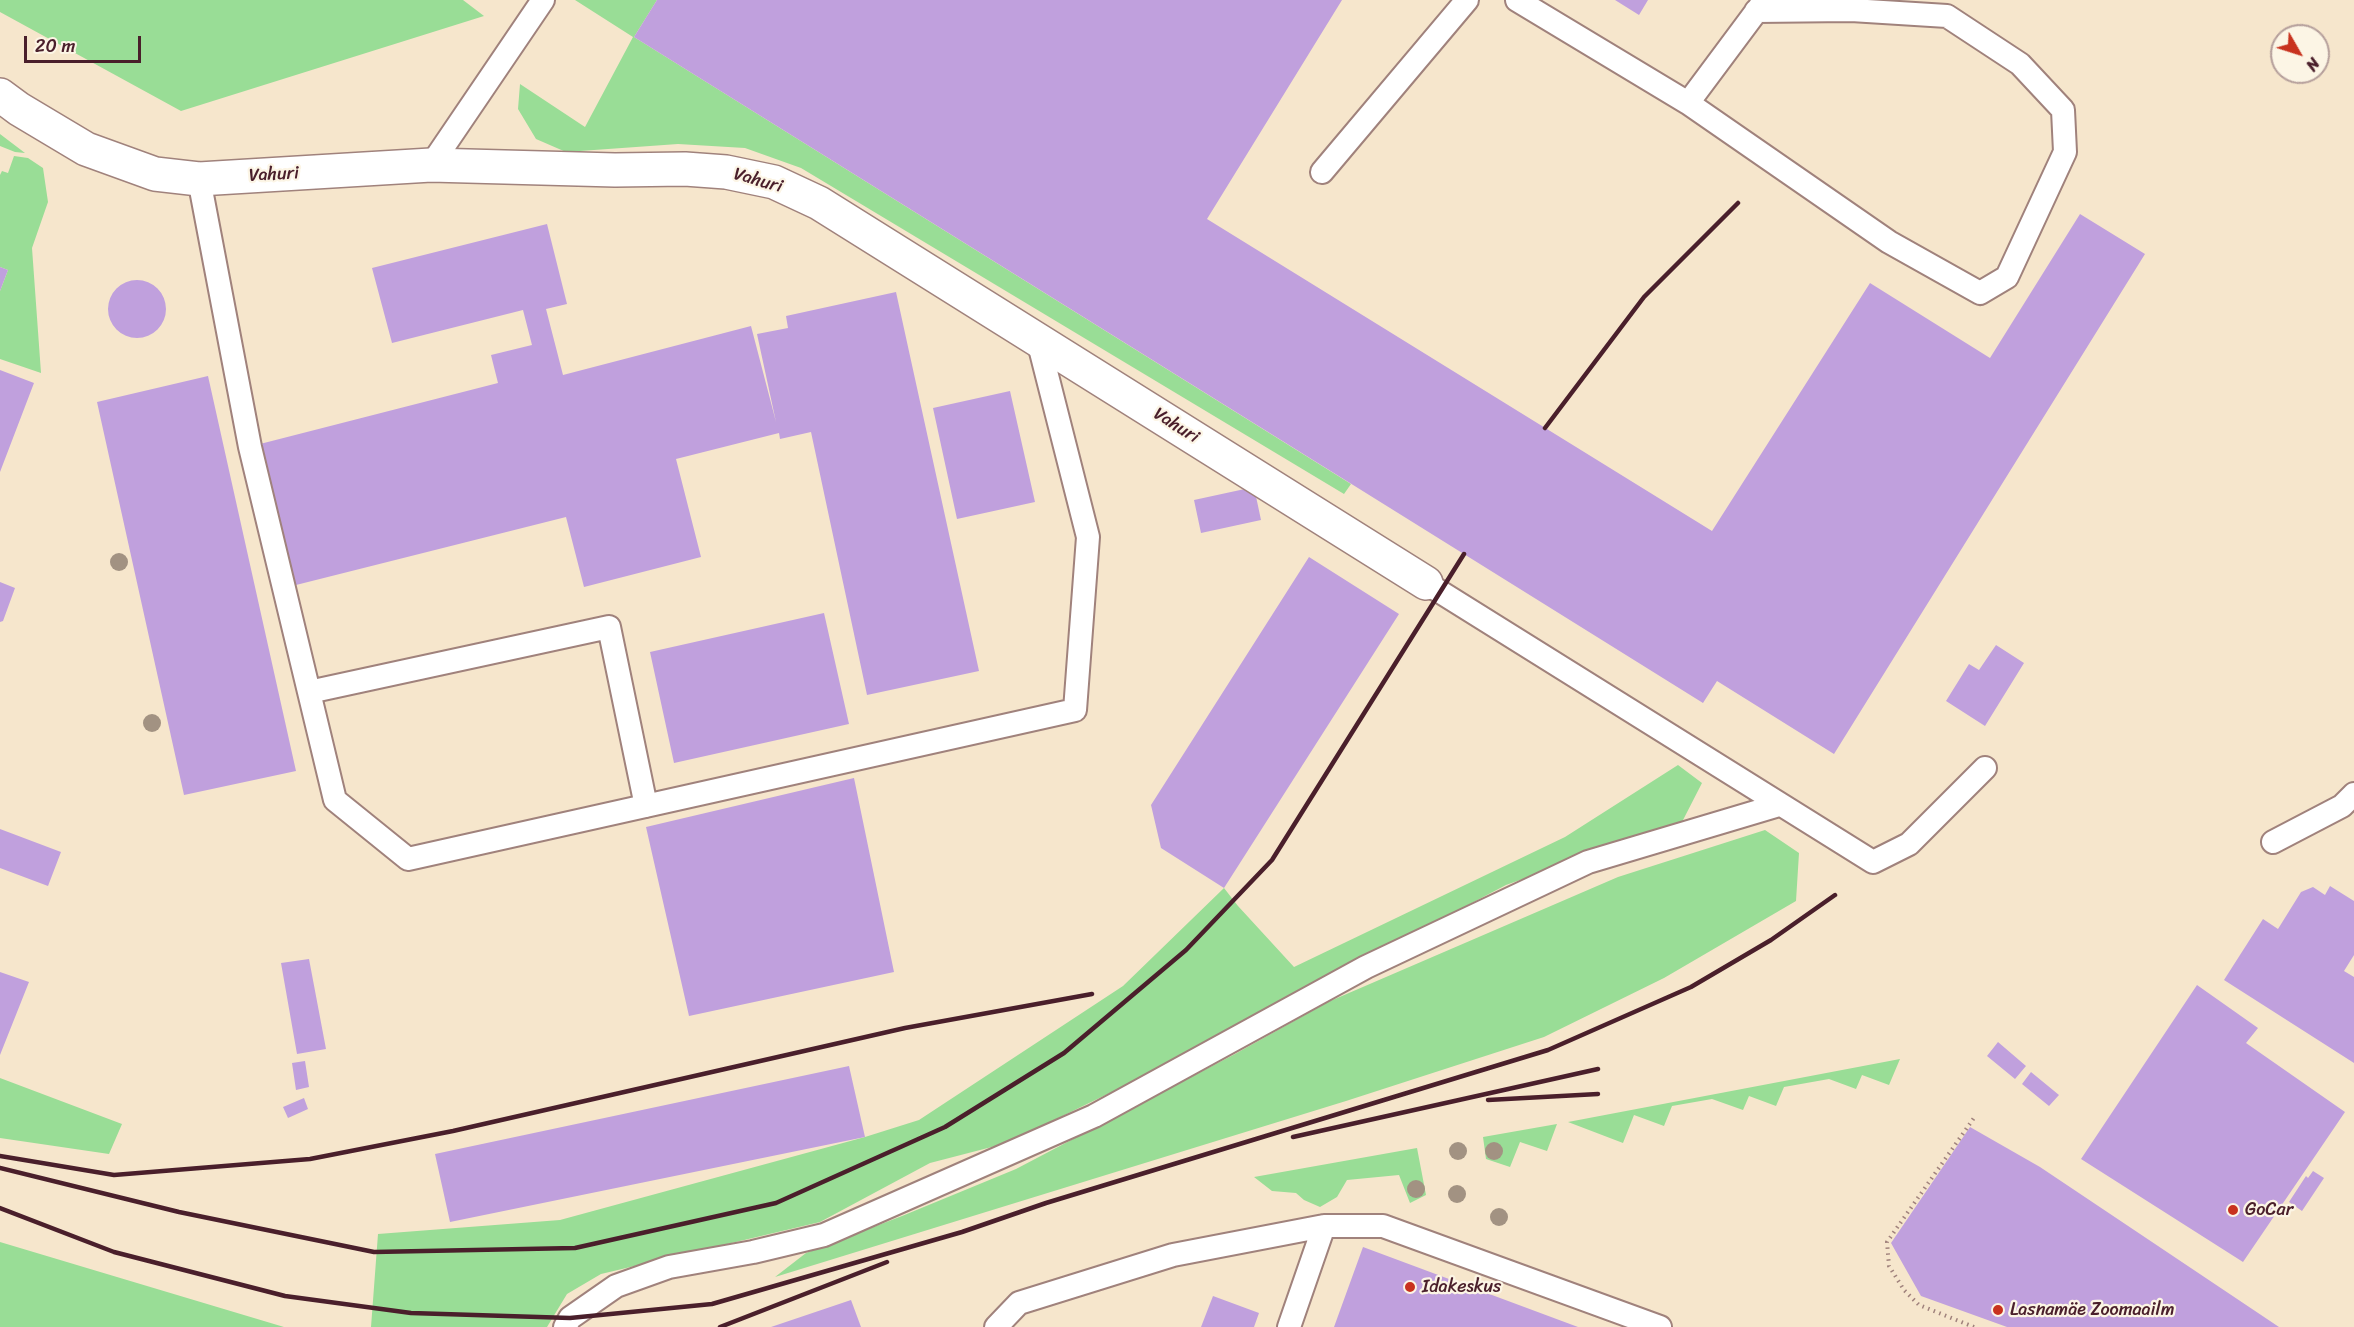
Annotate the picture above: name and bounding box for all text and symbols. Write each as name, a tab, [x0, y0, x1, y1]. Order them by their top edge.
scale bar	[27, 24, 144, 62]
north arrow	[2270, 24, 2330, 84]
text: 20 m	[35, 30, 75, 62]
text: N	[2298, 51, 2328, 78]
street label: Vahuri	[249, 163, 299, 187]
street label: Vahuri	[731, 164, 785, 198]
street label: Vahuri	[1149, 404, 1203, 448]
place label: GoCar	[2245, 1199, 2293, 1221]
marker: GoCar	[2226, 1203, 2240, 1217]
place label: Idakeskus	[1422, 1276, 1501, 1298]
marker: Idakeskus	[1403, 1280, 1417, 1294]
place label: Lasnamäe Zoomaailm	[2010, 1299, 2174, 1321]
marker: Lasnamäe Zoomaailm	[1991, 1303, 2005, 1317]

